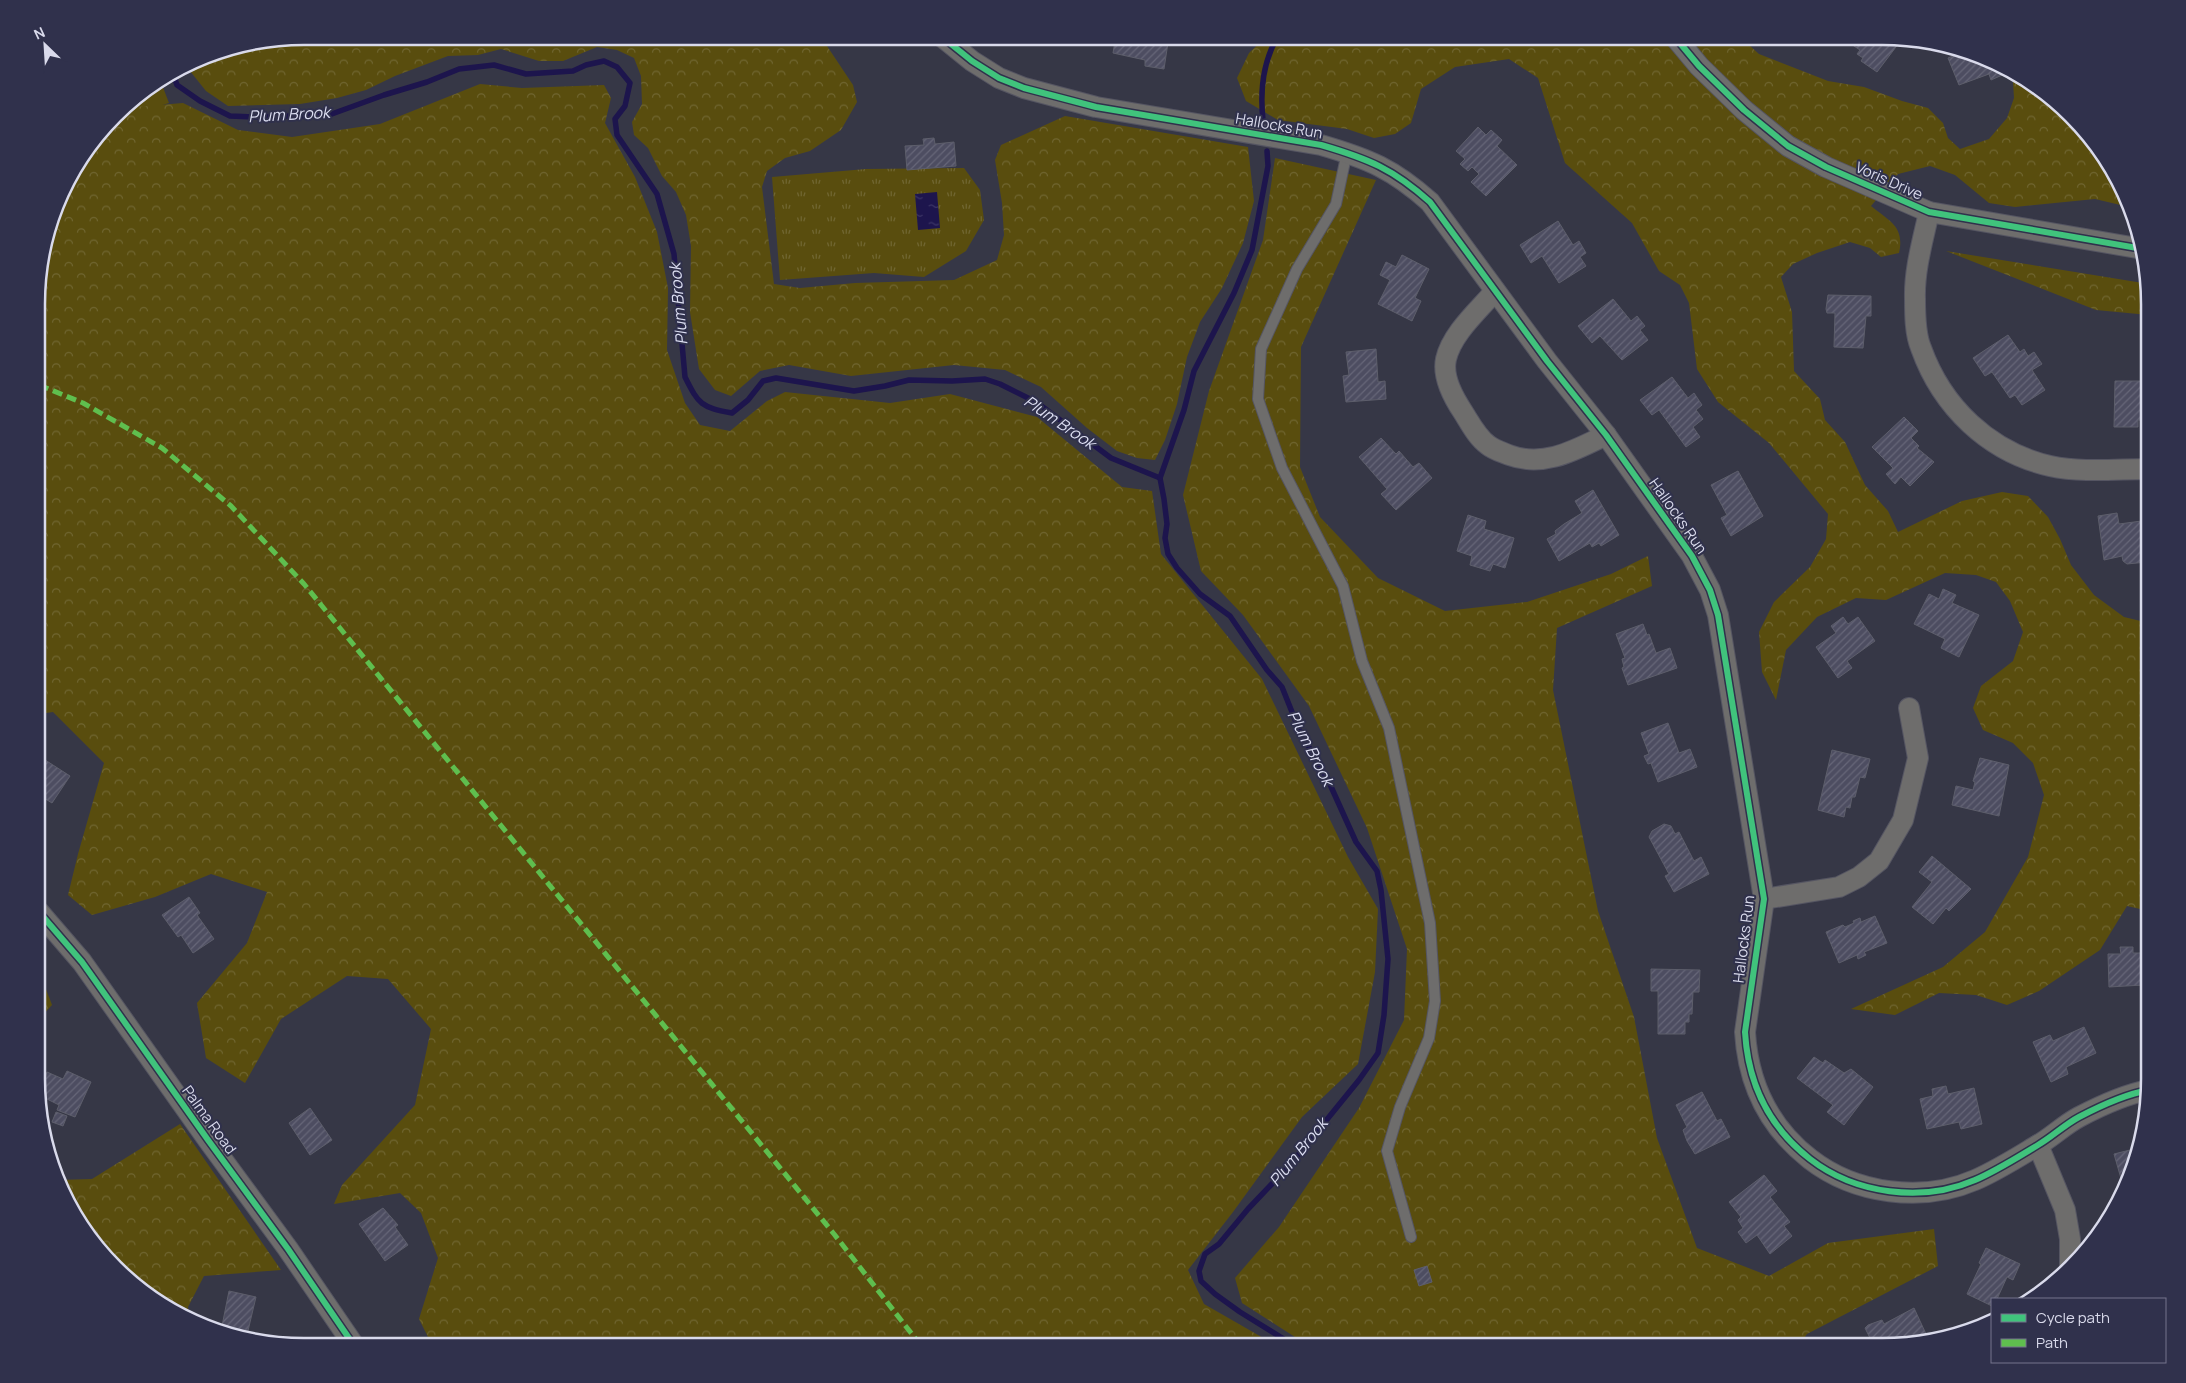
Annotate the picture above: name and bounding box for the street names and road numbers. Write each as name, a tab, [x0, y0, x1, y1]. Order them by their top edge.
street label: Hallocks Run	[1234, 108, 1324, 144]
street label: Voris Drive	[1852, 156, 1927, 205]
street label: Hallocks Run	[1645, 474, 1712, 558]
street label: Hallocks Run	[1728, 894, 1759, 984]
street label: Palma Road	[177, 1081, 241, 1158]

